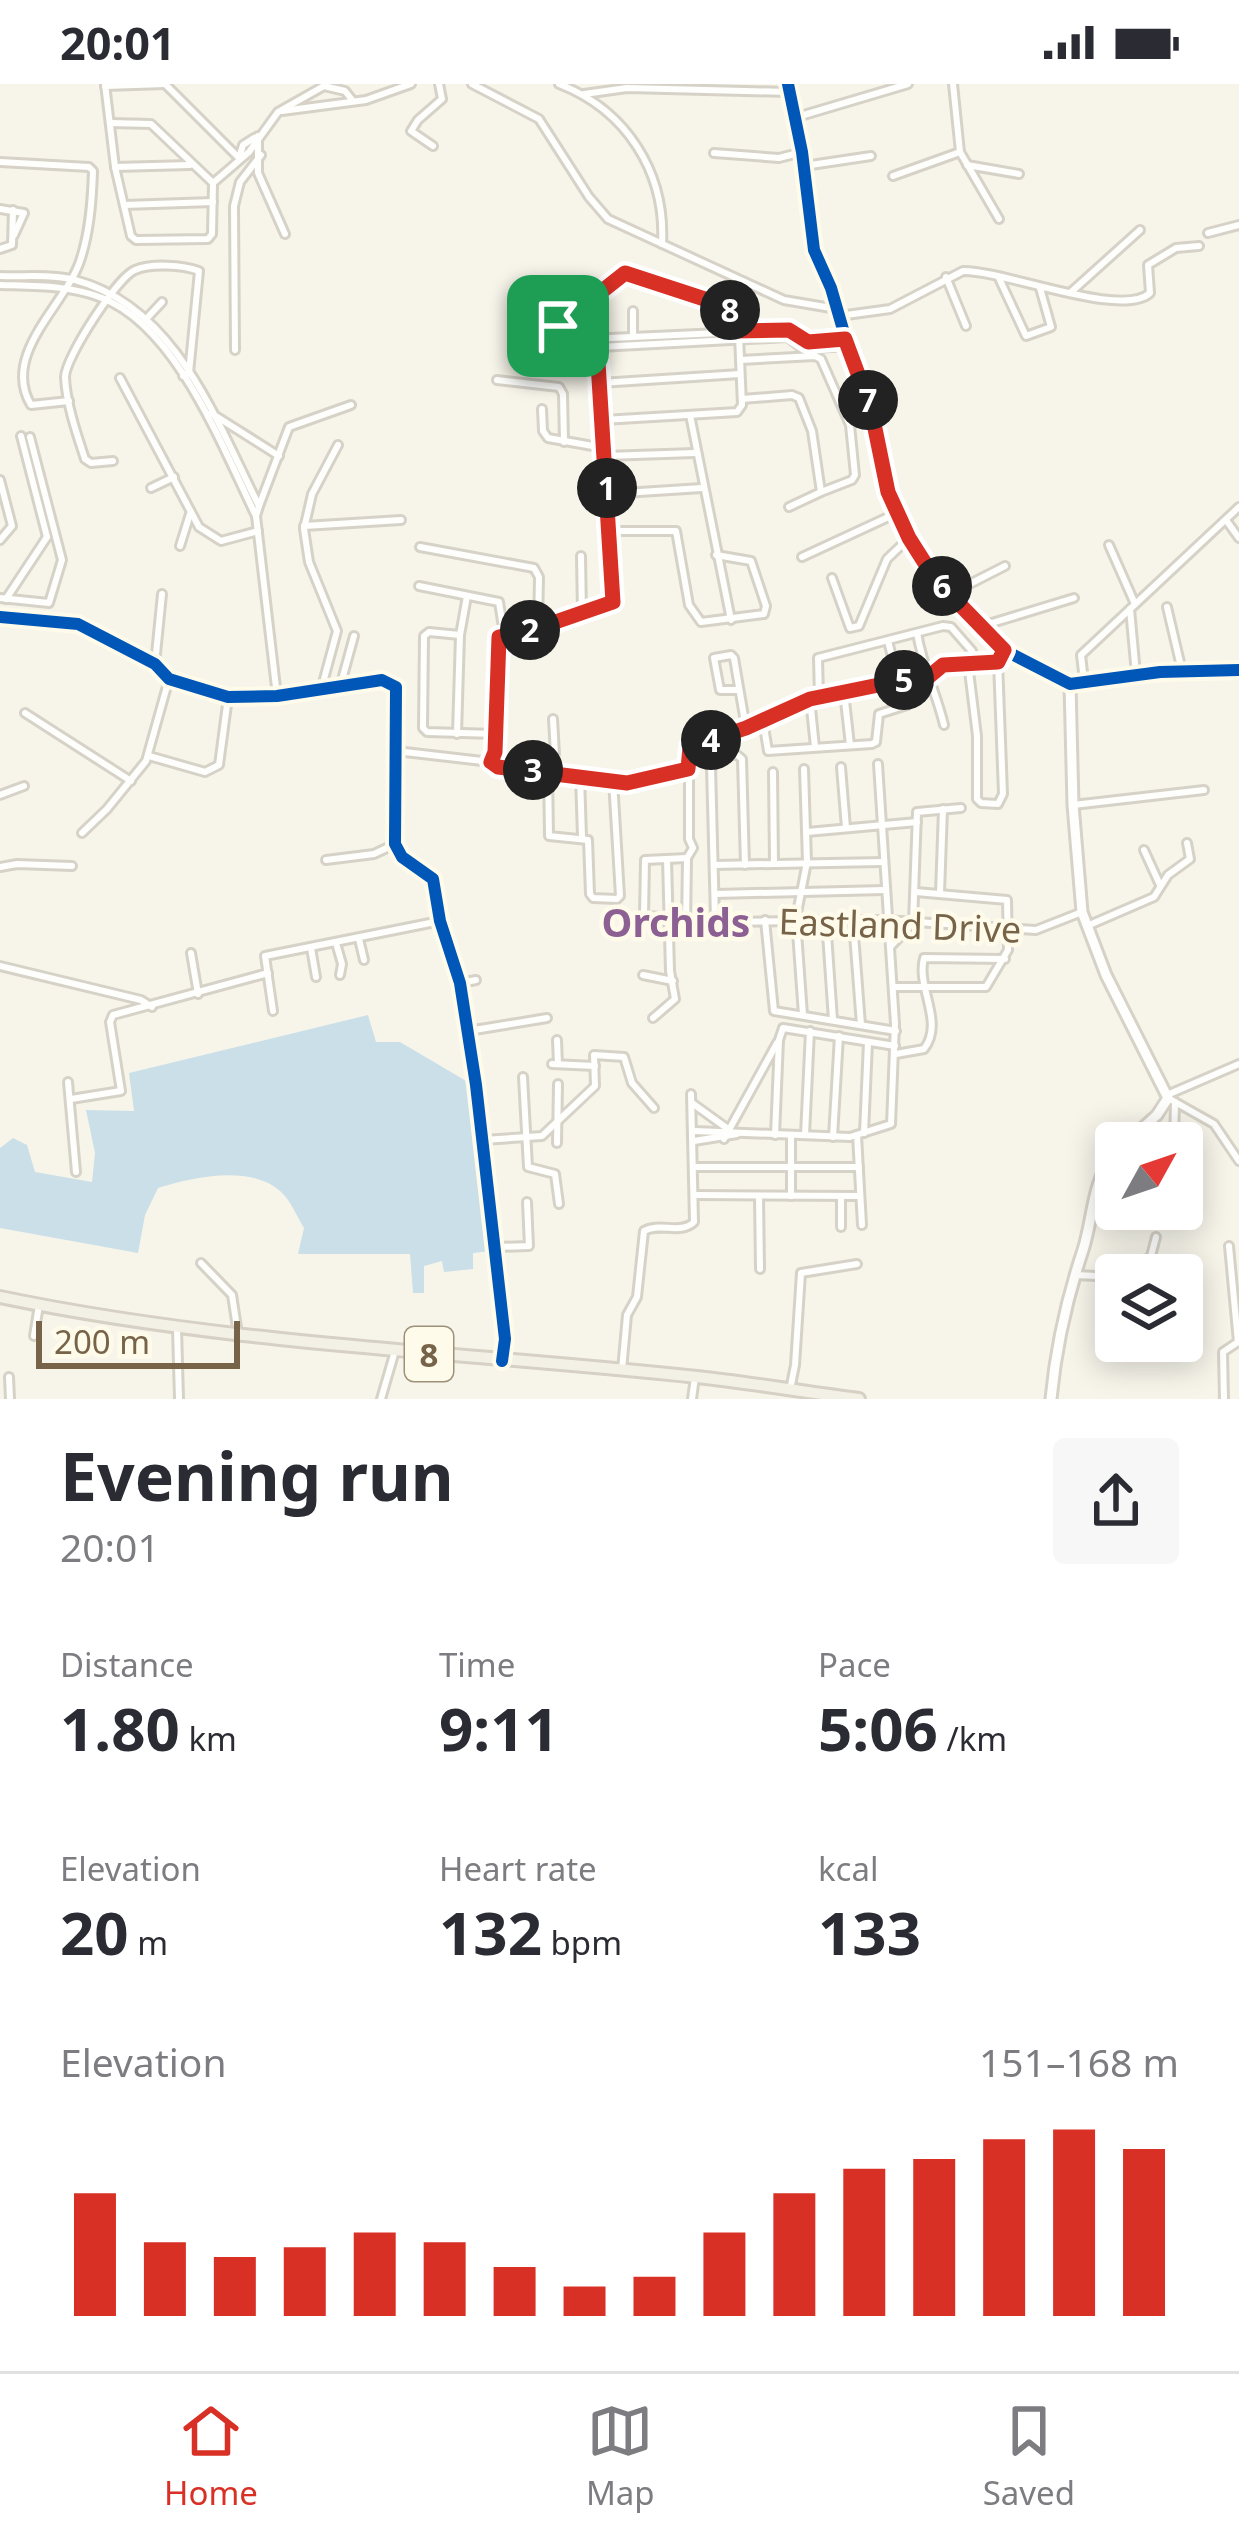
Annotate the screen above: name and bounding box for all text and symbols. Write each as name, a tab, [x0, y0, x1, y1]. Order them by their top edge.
text: 20:01	[60, 12, 176, 73]
pin	[507, 275, 609, 377]
pin: 8	[700, 280, 760, 340]
text: 8	[721, 287, 739, 332]
icon: arrive	[525, 293, 591, 359]
pin: 7	[838, 370, 898, 430]
text: 7	[859, 377, 877, 422]
pin: 1	[577, 458, 637, 518]
text: 1	[598, 465, 616, 510]
pin: 6	[912, 556, 972, 616]
text: 6	[933, 563, 951, 608]
pin: 2	[500, 600, 560, 660]
text: 2	[521, 607, 539, 652]
pin: 5	[874, 650, 934, 710]
text: 5	[895, 657, 913, 702]
pin: 4	[681, 710, 741, 770]
text: 4	[702, 717, 720, 762]
pin: 3	[503, 740, 563, 800]
text: 3	[524, 747, 542, 792]
district label: Orchids	[602, 895, 750, 948]
street label: Eastland Drive	[778, 896, 1022, 954]
north arrow	[1095, 1122, 1203, 1230]
map controls	[1095, 1122, 1203, 1362]
button: layers	[1095, 1254, 1203, 1362]
scale bar	[36, 1315, 240, 1368]
text: 200 m	[54, 1319, 150, 1364]
road number: 8	[405, 1327, 453, 1381]
text: Evening run	[60, 1430, 454, 1520]
button: share	[1053, 1438, 1179, 1564]
text: 20:01	[60, 1520, 160, 1573]
text: Distance	[60, 1642, 194, 1687]
text: Time	[439, 1642, 515, 1687]
text: Pace	[818, 1642, 891, 1687]
text: 1.80	[60, 1687, 180, 1769]
text: 9:11	[439, 1687, 559, 1769]
text: 5:06	[818, 1687, 938, 1769]
text: km	[180, 1716, 237, 1761]
text: /km	[938, 1716, 1007, 1761]
text: Elevation	[60, 1846, 201, 1891]
text: Heart rate	[439, 1846, 597, 1891]
text: kcal	[818, 1846, 879, 1891]
text: 20	[60, 1891, 129, 1973]
text: 132	[439, 1891, 542, 1973]
text: 133	[818, 1891, 921, 1973]
text: m	[129, 1920, 168, 1965]
text: bpm	[542, 1920, 622, 1965]
text: Elevation	[60, 2035, 227, 2088]
text: 151–168 m	[979, 2035, 1179, 2088]
tab: Home	[164, 2398, 258, 2515]
tab: Map	[586, 2398, 655, 2515]
tab: Saved	[983, 2398, 1075, 2515]

